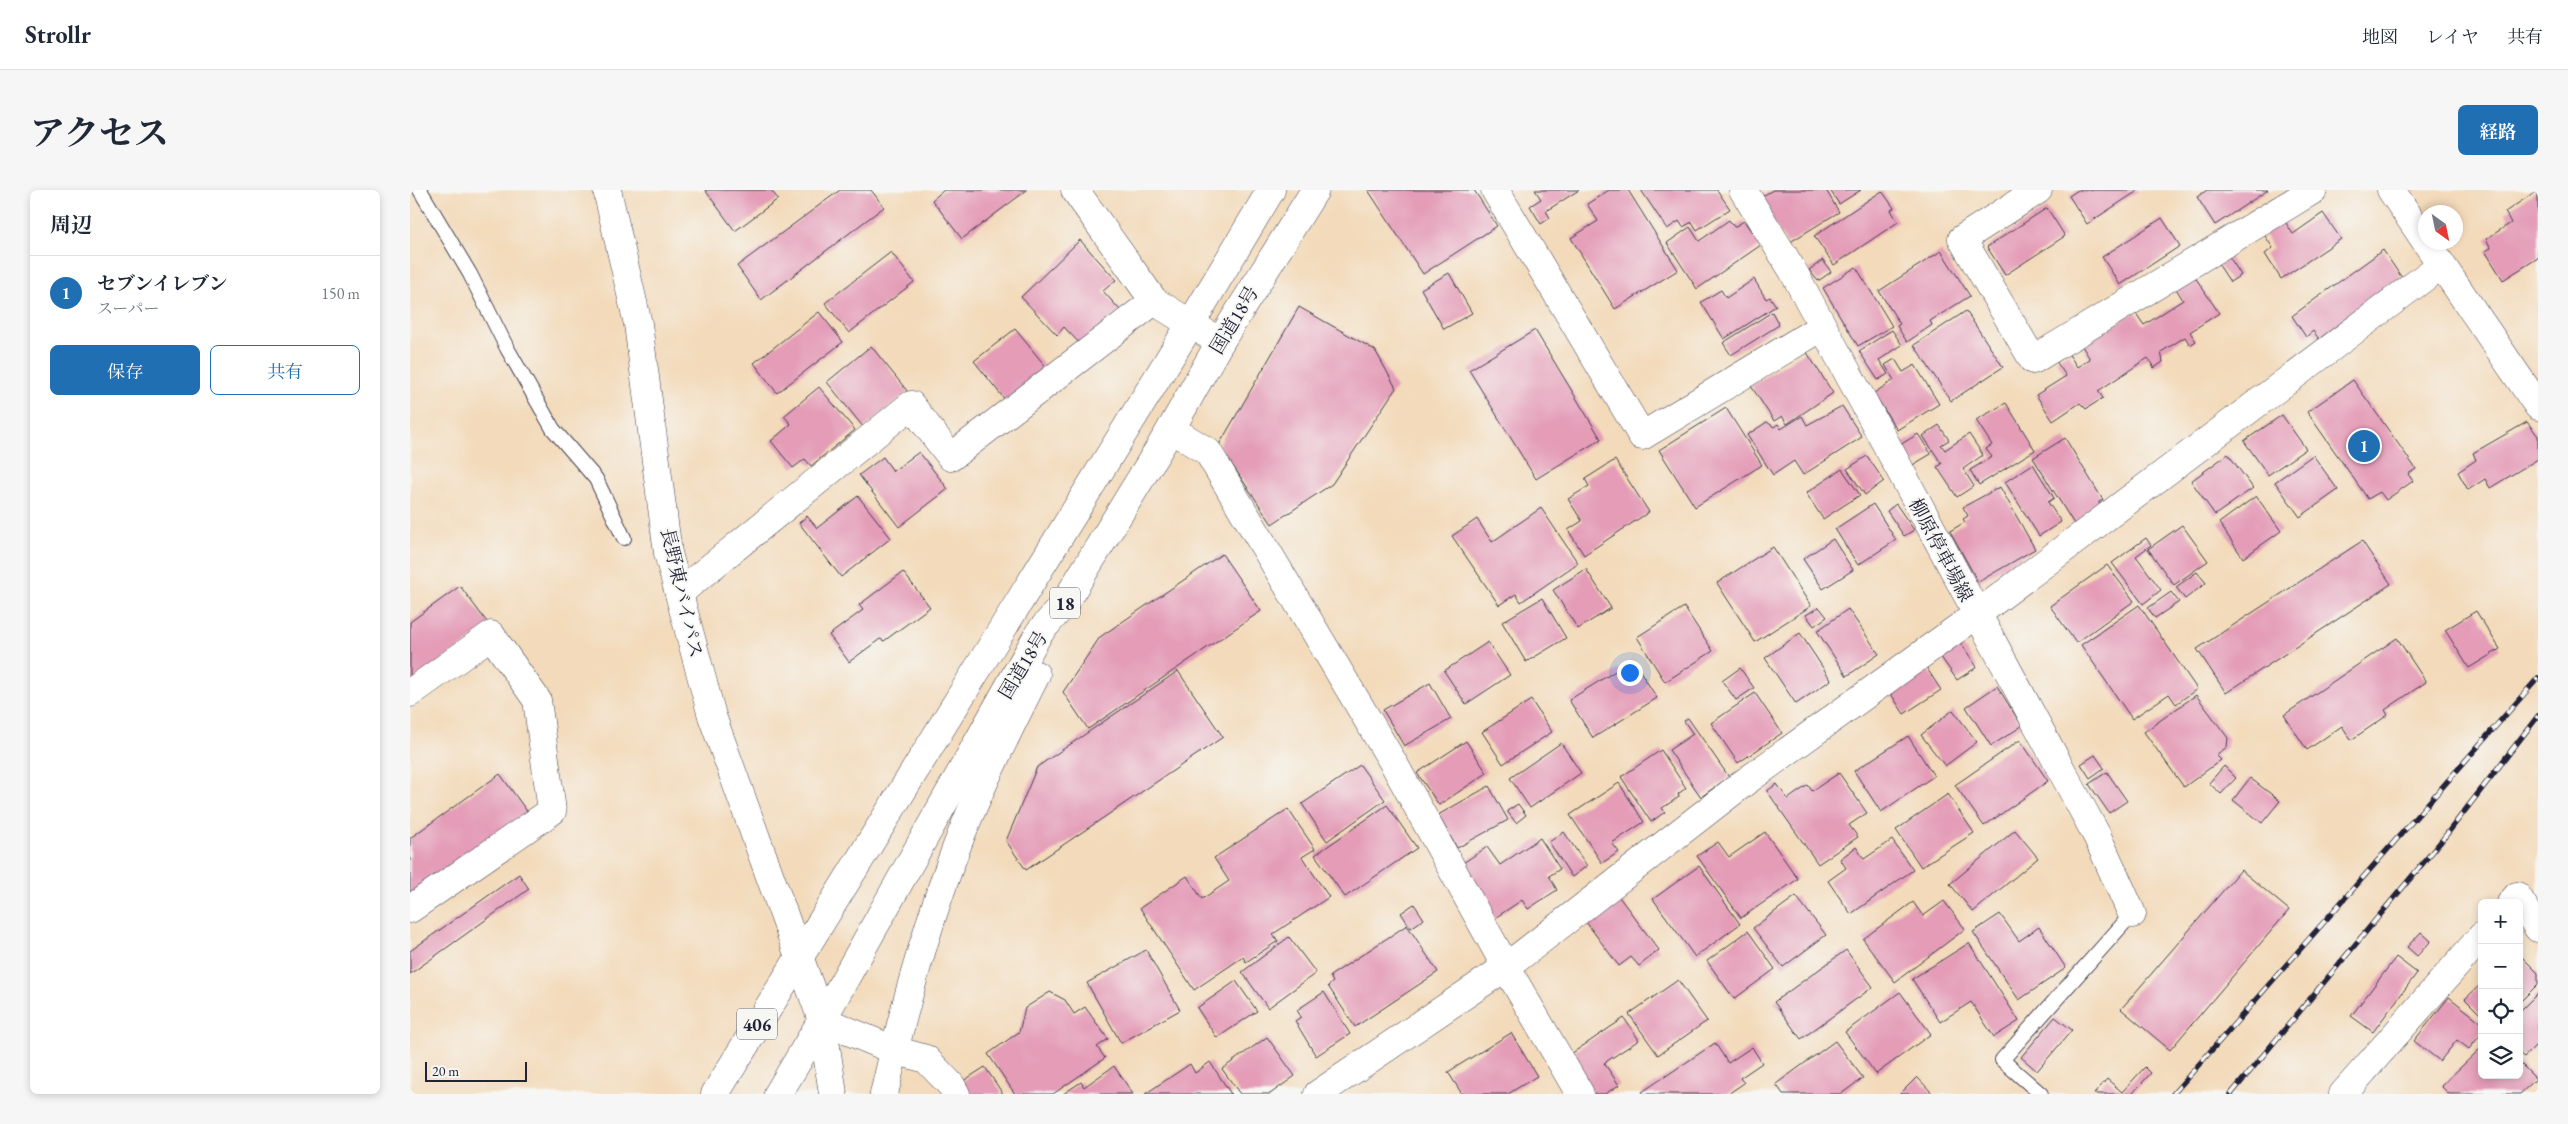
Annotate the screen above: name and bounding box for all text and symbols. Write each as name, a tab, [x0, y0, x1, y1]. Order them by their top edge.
text: Strollr	[25, 19, 91, 50]
text: 地図	[2362, 25, 2398, 48]
text: レイヤ	[2426, 25, 2479, 48]
text: 共有	[2507, 25, 2543, 48]
button: 経路	[2458, 105, 2538, 155]
text: アクセス	[30, 110, 169, 155]
north arrow	[2418, 205, 2463, 250]
text: 周辺	[50, 211, 92, 238]
text: セブンイレブン	[97, 271, 228, 296]
street label: 国道18号	[1204, 281, 1264, 359]
text: 1	[62, 283, 70, 304]
text: 150 m	[321, 283, 360, 304]
text: スーパー	[97, 298, 159, 319]
button: 保存	[50, 345, 200, 395]
button: 共有	[210, 345, 360, 395]
pin: 1	[2348, 427, 2380, 465]
street label: 柳原停車場線	[1903, 494, 1979, 606]
street label: 長野東バイパス	[655, 526, 709, 660]
road number: 18	[1050, 588, 1080, 618]
street label: 国道18号	[993, 626, 1053, 704]
your location	[1617, 660, 1643, 686]
map controls	[2478, 899, 2523, 1079]
button: +	[2478, 899, 2523, 944]
button: −	[2478, 944, 2523, 989]
button: locate	[2478, 989, 2523, 1034]
road number: 406	[737, 1009, 777, 1040]
button: layers	[2478, 1034, 2523, 1079]
scale bar	[425, 1059, 528, 1082]
text: 20 m	[432, 1062, 459, 1080]

